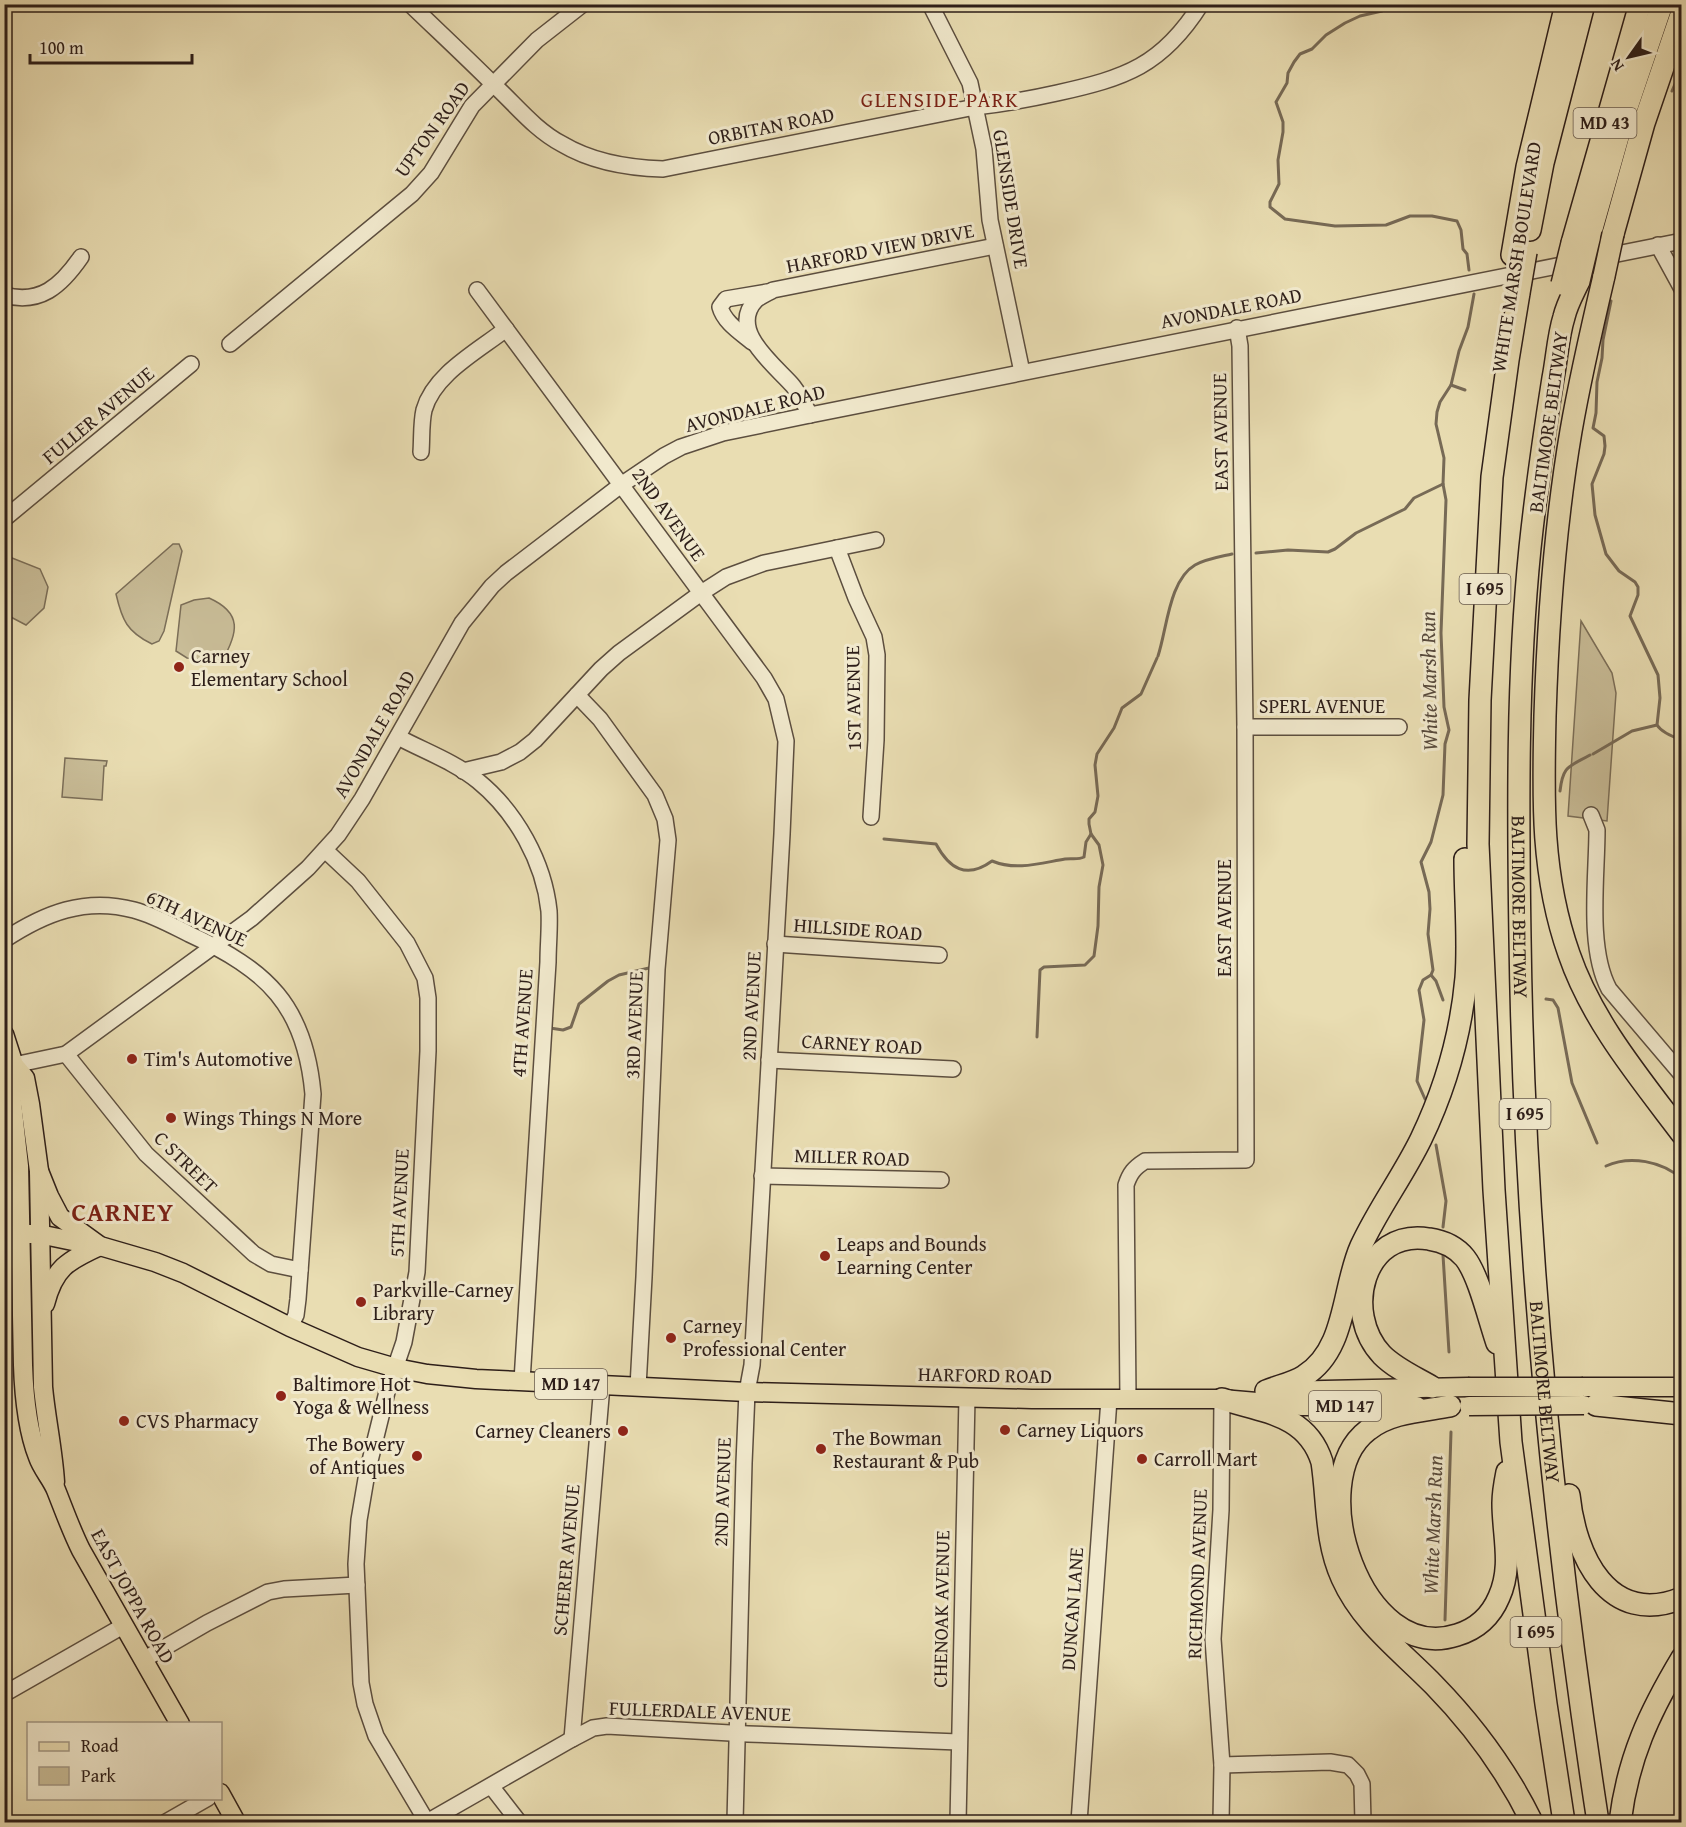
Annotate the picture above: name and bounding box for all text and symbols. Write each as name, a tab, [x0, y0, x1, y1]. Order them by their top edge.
scale bar	[30, 27, 192, 65]
north arrow	[1599, 27, 1659, 87]
text: 100 m	[39, 34, 84, 61]
text: N	[1603, 54, 1630, 77]
street label: UPTON ROAD	[387, 75, 476, 183]
district label: GLENSIDE PARK	[861, 84, 1019, 115]
street label: ORBITAN ROAD	[705, 99, 837, 152]
road number: MD 43	[1574, 108, 1636, 138]
street label: GLENSIDE DRIVE	[986, 127, 1037, 270]
street label: WHITE MARSH BOULEVARD	[1483, 140, 1548, 374]
street label: HARFORD VIEW DRIVE	[784, 215, 976, 280]
street label: AVONDALE ROAD	[1158, 280, 1304, 335]
street label: BALTIMORE BELTWAY	[1520, 329, 1575, 514]
street label: FULLER AVENUE	[35, 359, 160, 470]
street label: EAST AVENUE	[1204, 373, 1235, 491]
street label: AVONDALE ROAD	[682, 376, 828, 439]
street label: 2ND AVENUE	[626, 461, 713, 566]
road number: I 695	[1460, 574, 1510, 604]
water label: White Marsh Run	[1412, 610, 1445, 751]
place label: Carney Elementary School	[191, 641, 348, 693]
street label: 1ST AVENUE	[837, 645, 868, 751]
marker: Carney Elementary School	[172, 660, 186, 674]
street label: AVONDALE ROAD	[325, 664, 422, 803]
street label: SPERL AVENUE	[1259, 691, 1385, 720]
street label: BALTIMORE BELTWAY	[1505, 815, 1536, 999]
street label: EAST AVENUE	[1209, 859, 1238, 977]
street label: 6TH AVENUE	[142, 881, 253, 954]
street label: HILLSIDE ROAD	[793, 910, 923, 947]
street label: 2ND AVENUE	[733, 951, 768, 1061]
street label: 4TH AVENUE	[503, 968, 540, 1078]
street label: 3RD AVENUE	[617, 971, 650, 1079]
street label: CARNEY ROAD	[801, 1026, 923, 1061]
place label: Tim's Automotive	[144, 1044, 293, 1073]
marker: Tim's Automotive	[125, 1052, 139, 1066]
road number: I 695	[1500, 1099, 1550, 1129]
place label: Wings Things N More	[183, 1103, 362, 1132]
marker: Wings Things N More	[164, 1111, 178, 1125]
street label: C STREET	[148, 1124, 225, 1200]
street label: MILLER ROAD	[794, 1140, 910, 1173]
street label: 5TH AVENUE	[381, 1148, 416, 1258]
district label: CARNEY	[71, 1192, 175, 1231]
place label: Leaps and Bounds Learning Center	[837, 1229, 987, 1281]
marker: Leaps and Bounds Learning Center	[818, 1249, 832, 1263]
place label: Parkville-Carney Library	[373, 1275, 514, 1327]
marker: Parkville-Carney Library	[354, 1295, 368, 1309]
street label: BALTIMORE BELTWAY	[1523, 1300, 1569, 1485]
place label: Carney Professional Center	[683, 1311, 846, 1363]
marker: Carney Professional Center	[664, 1331, 678, 1345]
street label: HARFORD ROAD	[918, 1359, 1052, 1390]
place label: Baltimore Hot Yoga & Wellness	[293, 1369, 429, 1421]
road number: MD 147	[535, 1369, 607, 1399]
marker: Baltimore Hot Yoga & Wellness	[274, 1389, 288, 1403]
road number: MD 147	[1309, 1391, 1381, 1421]
place label: CVS Pharmacy	[136, 1406, 258, 1435]
marker: CVS Pharmacy	[117, 1414, 131, 1428]
place label: Carney Liquors	[1017, 1415, 1144, 1444]
place label: Carney Cleaners	[475, 1416, 611, 1445]
place label: The Bowman Restaurant & Pub	[833, 1423, 979, 1475]
marker: Carney Liquors	[998, 1423, 1012, 1437]
marker: Carney Cleaners	[616, 1424, 630, 1438]
place label: The Bowery of Antiques	[306, 1429, 405, 1481]
street label: 2ND AVENUE	[705, 1437, 738, 1547]
marker: The Bowman Restaurant & Pub	[814, 1442, 828, 1456]
place label: Carroll Mart	[1154, 1444, 1258, 1473]
marker: The Bowery of Antiques	[410, 1449, 424, 1463]
marker: Carroll Mart	[1135, 1452, 1149, 1466]
water label: White Marsh Run	[1415, 1454, 1450, 1595]
street label: SCHERER AVENUE	[544, 1483, 587, 1637]
street label: RICHMOND AVENUE	[1179, 1488, 1214, 1660]
street label: EAST JOPPA ROAD	[84, 1523, 183, 1669]
street label: CHENOAK AVENUE	[925, 1530, 956, 1688]
street label: DUNCAN LANE	[1053, 1546, 1090, 1672]
road number: I 695	[1510, 1617, 1562, 1647]
street label: FULLERDALE AVENUE	[608, 1693, 792, 1728]
legend	[27, 1722, 222, 1800]
text: Road	[81, 1732, 119, 1759]
text: Park	[81, 1762, 117, 1789]

